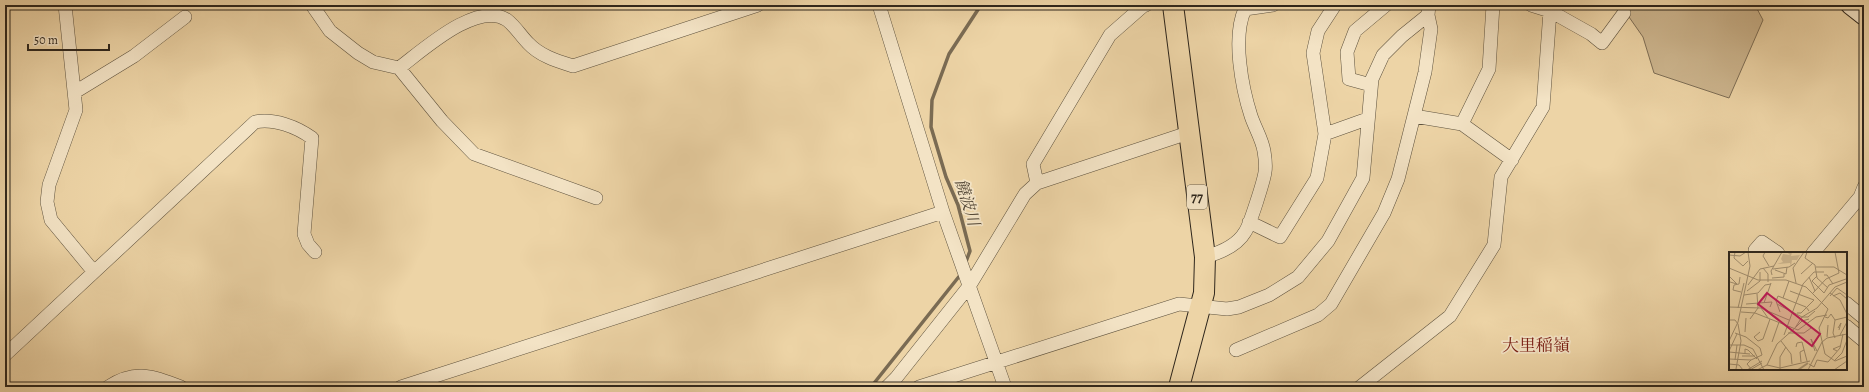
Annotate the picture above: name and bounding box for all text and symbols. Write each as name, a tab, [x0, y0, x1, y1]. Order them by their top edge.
scale bar	[28, 26, 109, 52]
text: 50 m	[34, 32, 58, 48]
water label: 饒波川	[950, 176, 985, 230]
road number: 77	[1187, 185, 1207, 209]
inset map	[1729, 252, 1847, 370]
district label: 大里稲嶺	[1502, 334, 1570, 357]

